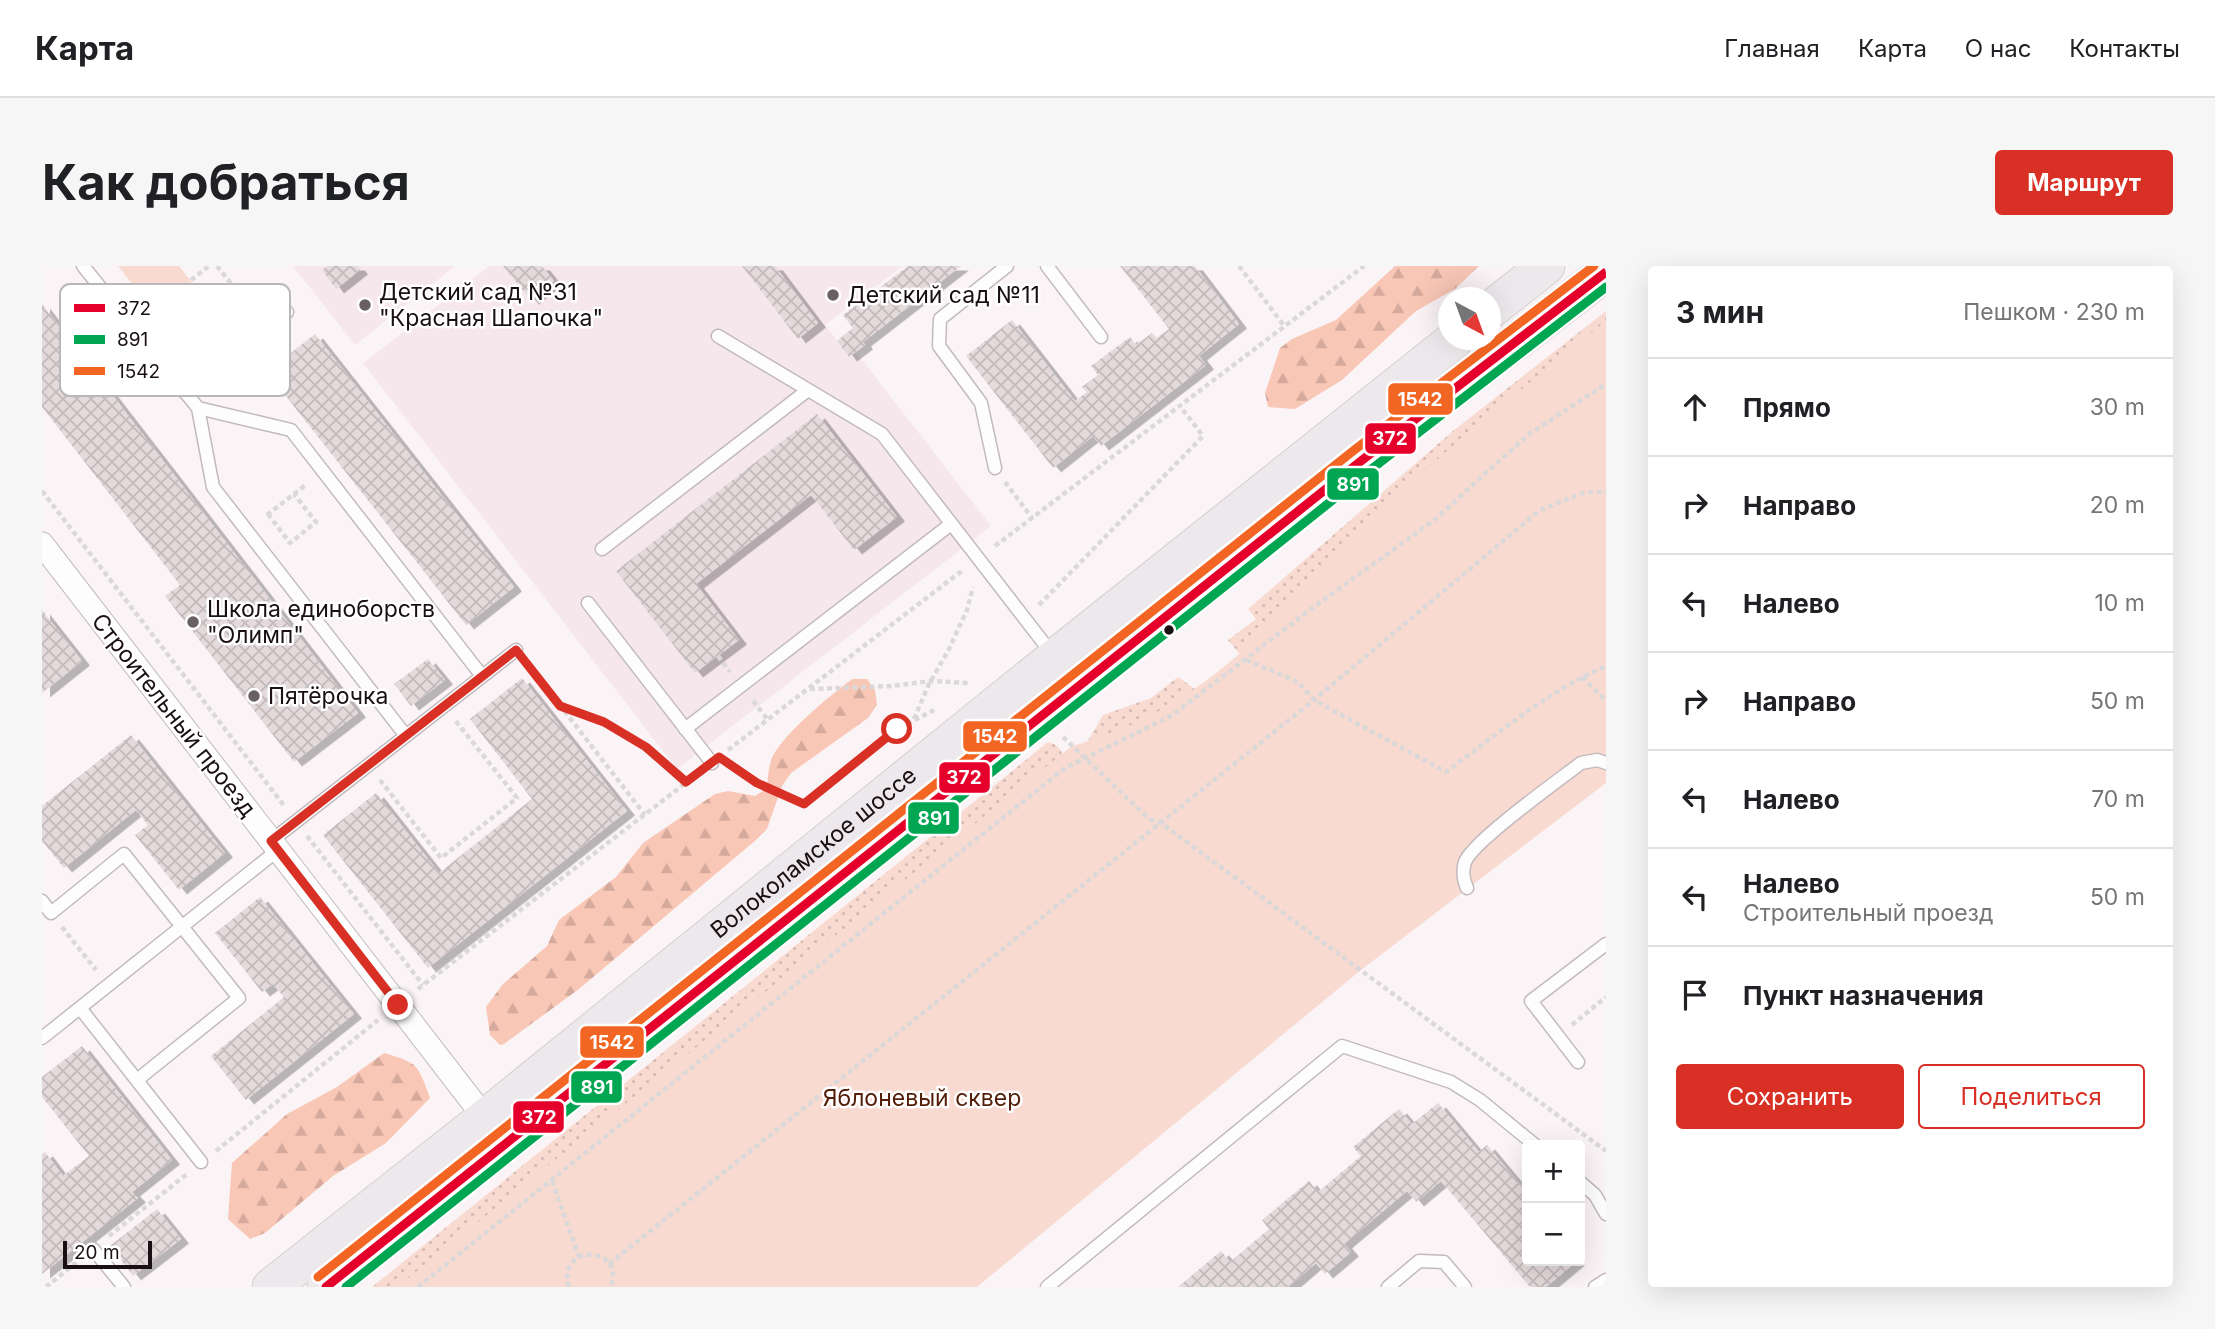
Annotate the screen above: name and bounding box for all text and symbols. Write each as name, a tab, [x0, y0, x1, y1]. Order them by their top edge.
text: Карта	[35, 28, 134, 68]
text: Главная	[1724, 34, 1820, 63]
text: Карта	[1858, 34, 1927, 63]
text: О нас	[1965, 34, 2031, 63]
text: Контакты	[2069, 34, 2180, 63]
button: Маршрут	[1995, 150, 2173, 215]
text: Как добраться	[42, 153, 410, 212]
place label: Детский сад №31 "Красная Шапочка"	[379, 278, 603, 332]
place label: Детский сад №11	[847, 281, 1040, 309]
legend	[60, 284, 290, 396]
marker: Детский сад №11	[825, 287, 841, 303]
north arrow	[1438, 287, 1501, 350]
text: 3 мин	[1676, 294, 1764, 330]
text: 372	[117, 297, 151, 320]
marker: Детский сад №31 "Красная Шапочка"	[357, 297, 373, 313]
text: Пешком · 230 m	[1963, 298, 2145, 326]
text: 891	[117, 328, 148, 351]
text: 1542	[117, 360, 160, 383]
line badge: 1542	[1387, 382, 1454, 416]
text: 1542	[1397, 388, 1443, 411]
icon: ahead	[1676, 388, 1714, 426]
text: Прямо	[1743, 392, 1831, 423]
text: 30 m	[2090, 393, 2145, 421]
line badge: 372	[1364, 422, 1417, 455]
text: 372	[1372, 427, 1408, 450]
line badge: 891	[1326, 467, 1380, 501]
text: 891	[1337, 473, 1369, 496]
icon: right	[1676, 486, 1714, 524]
text: Направо	[1743, 490, 1856, 521]
text: 20 m	[2090, 491, 2145, 519]
icon: left	[1676, 584, 1714, 622]
text: Налево	[1743, 588, 1840, 619]
text: 10 m	[2095, 589, 2145, 617]
place label: Школа единоборств "Олимп"	[207, 595, 435, 649]
street label: Строительный проезд	[86, 608, 262, 822]
marker: Школа единоборств "Олимп"	[185, 614, 201, 630]
unlabelled marker	[1162, 623, 1176, 637]
place label: Пятёрочка	[268, 682, 388, 710]
icon: right	[1676, 682, 1714, 720]
text: Направо	[1743, 686, 1856, 717]
text: 50 m	[2090, 687, 2145, 715]
marker: Пятёрочка	[246, 688, 262, 704]
route start	[881, 713, 912, 744]
line badge: 1542	[962, 720, 1028, 753]
text: 1542	[972, 725, 1018, 748]
street label: Волоколамское шоссе	[705, 761, 922, 944]
line badge: 372	[938, 761, 991, 794]
text: 372	[946, 766, 982, 789]
icon: left	[1676, 780, 1714, 818]
text: Налево	[1743, 784, 1840, 815]
text: 70 m	[2091, 785, 2145, 813]
line badge: 891	[907, 801, 960, 835]
text: 891	[918, 807, 950, 830]
text: Налево	[1743, 868, 1840, 899]
icon: left	[1676, 878, 1714, 916]
text: 50 m	[2090, 883, 2145, 911]
text: Строительный проезд	[1743, 899, 1993, 927]
icon: arrive	[1676, 976, 1714, 1014]
text: Пункт назначения	[1743, 980, 1984, 1011]
route end	[382, 989, 413, 1020]
line badge: 1542	[579, 1025, 645, 1059]
text: 1542	[589, 1031, 635, 1054]
button: Сохранить	[1676, 1064, 1904, 1129]
button: Поделиться	[1918, 1064, 2145, 1129]
line badge: 891	[570, 1070, 623, 1104]
text: 891	[581, 1076, 613, 1099]
park label: Яблоневый сквер	[823, 1084, 1021, 1112]
line badge: 372	[512, 1100, 565, 1134]
text: 372	[521, 1106, 557, 1129]
map controls	[1522, 1140, 1585, 1266]
button: +	[1522, 1140, 1585, 1203]
button: −	[1522, 1203, 1585, 1266]
scale bar	[63, 1238, 152, 1270]
text: 20 m	[74, 1241, 120, 1264]

